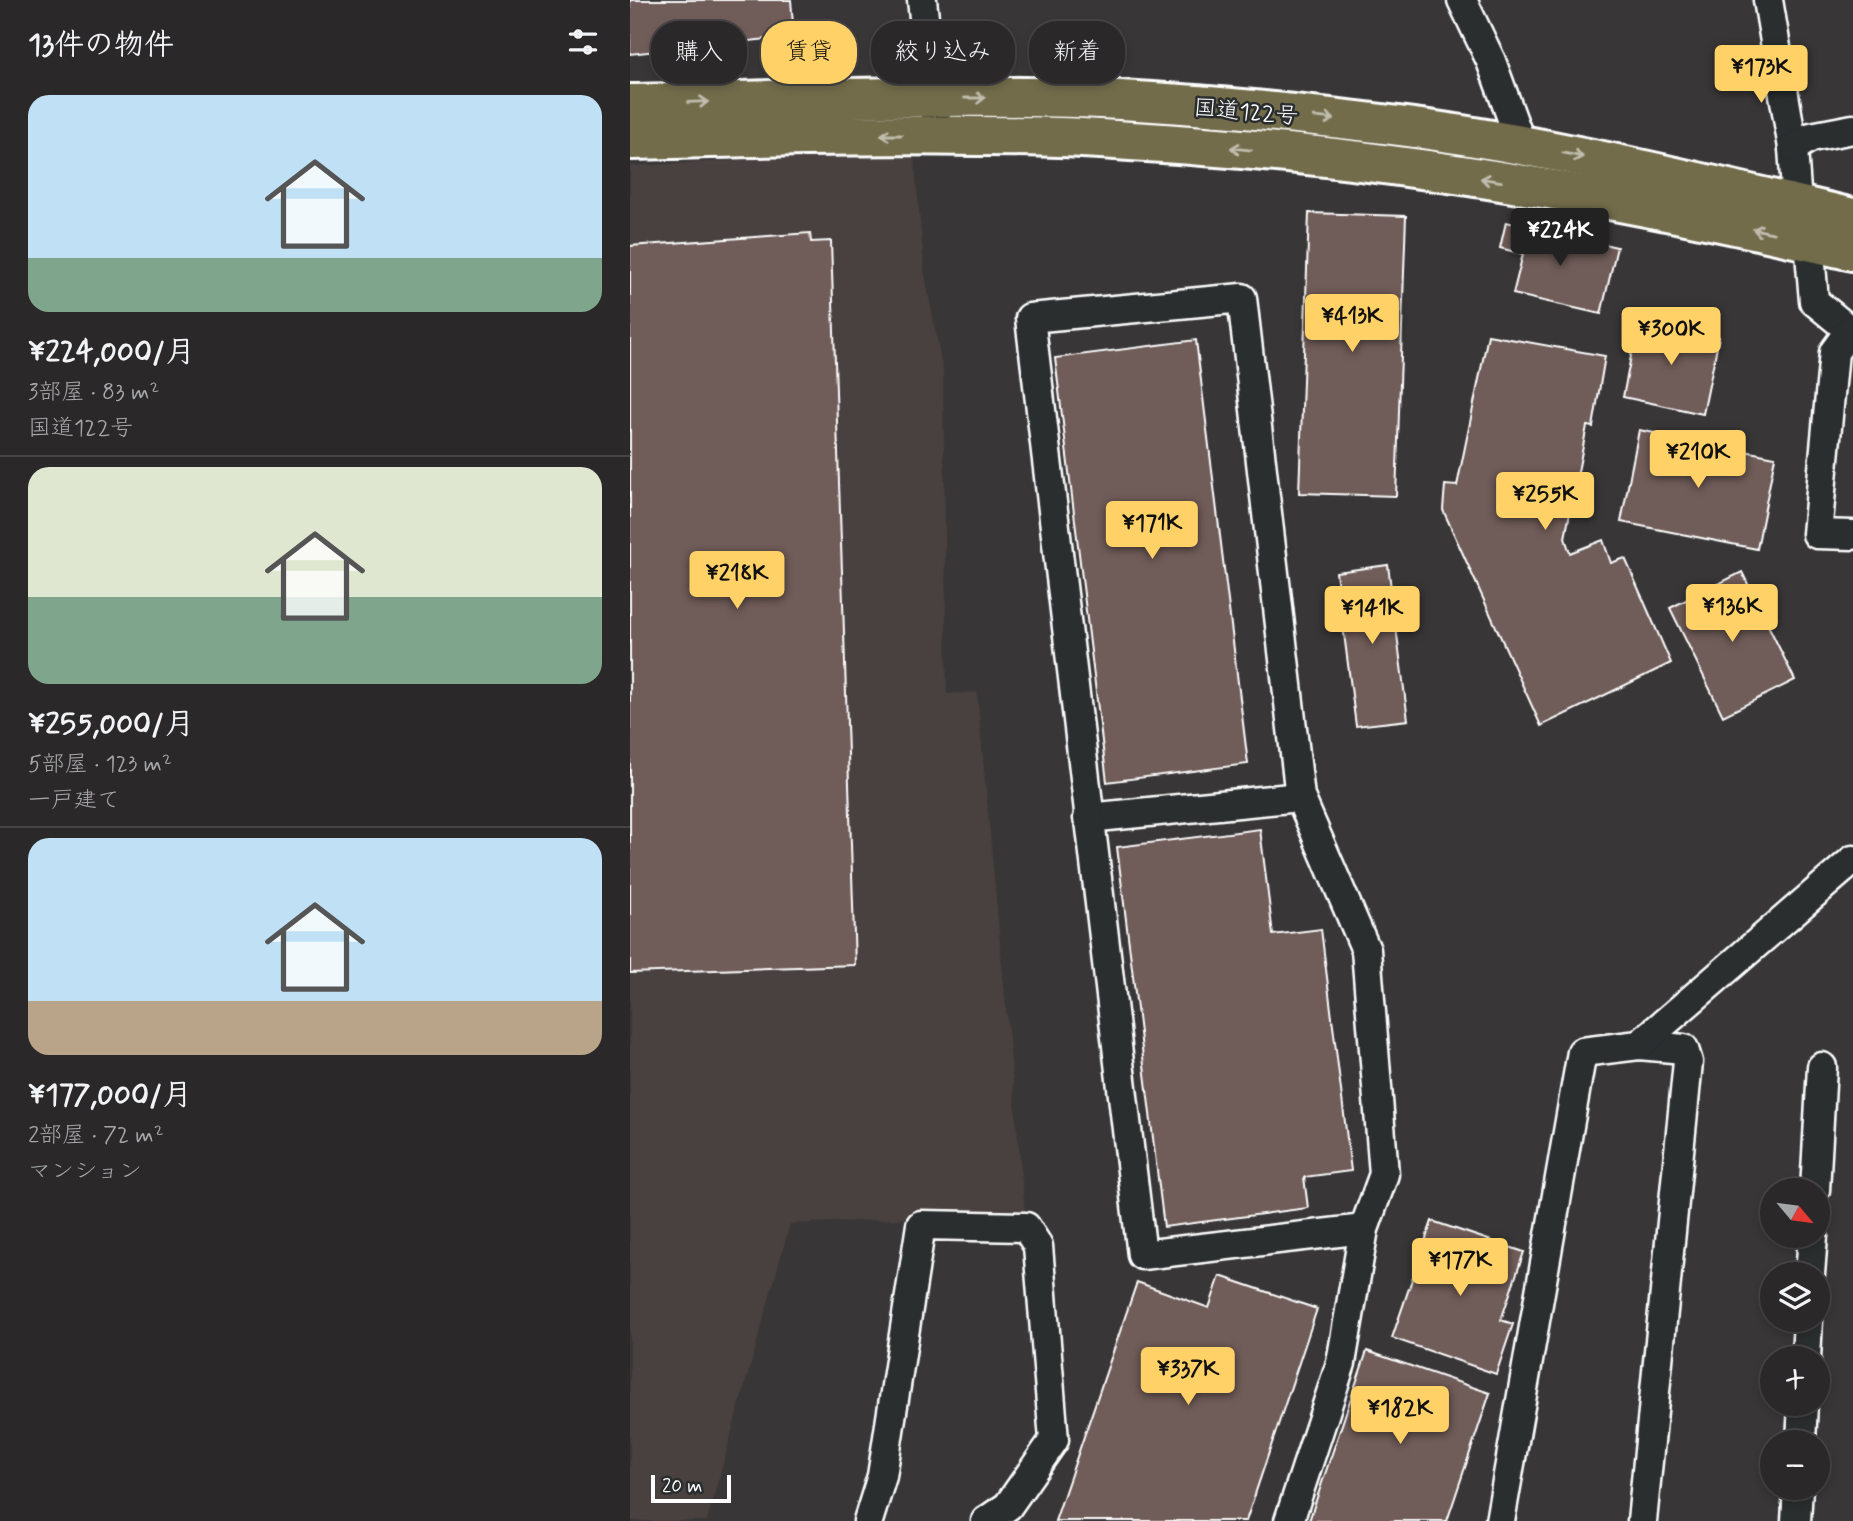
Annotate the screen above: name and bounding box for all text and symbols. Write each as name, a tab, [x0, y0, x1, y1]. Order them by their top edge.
chip: 購入	[651, 21, 747, 84]
chip: 賃貸	[761, 21, 857, 84]
chip: 絞り込み	[871, 21, 1015, 84]
chip: 新着	[1029, 21, 1125, 84]
icon: filters	[564, 23, 602, 61]
text: 13件の物件	[28, 26, 174, 65]
pin: ¥173K	[1712, 46, 1810, 105]
text: ¥173K	[1731, 53, 1791, 83]
one-way arrow	[963, 91, 986, 105]
street label: 国道122号	[1192, 93, 1300, 133]
one-way arrow	[686, 95, 709, 109]
one-way arrow	[1312, 112, 1335, 125]
one-way arrow	[880, 128, 903, 142]
icon: home	[252, 141, 378, 267]
one-way arrow	[1230, 143, 1253, 156]
one-way arrow	[1561, 149, 1584, 163]
one-way arrow	[1480, 173, 1503, 186]
pin: ¥224K	[1511, 208, 1609, 268]
text: ¥224K	[1527, 216, 1593, 246]
one-way arrow	[1752, 224, 1775, 237]
pin: ¥413K	[1303, 294, 1401, 354]
text: ¥413K	[1321, 302, 1383, 332]
pin: ¥300K	[1622, 308, 1720, 367]
text: ¥300K	[1638, 315, 1704, 345]
text: ¥224,000/月	[28, 333, 195, 372]
text: 3部屋 · 83 m²	[28, 378, 160, 408]
text: 国道122号	[28, 414, 133, 444]
pin: ¥210K	[1649, 430, 1747, 490]
text: ¥210K	[1666, 438, 1730, 468]
pin: ¥255K	[1496, 472, 1594, 532]
text: ¥255K	[1512, 480, 1578, 510]
pin: ¥171K	[1103, 502, 1201, 561]
text: ¥171K	[1122, 509, 1182, 539]
icon: home	[252, 513, 378, 639]
pin: ¥218K	[688, 552, 786, 611]
text: ¥218K	[705, 559, 769, 589]
pin: ¥136K	[1683, 584, 1781, 644]
pin: ¥141K	[1323, 586, 1421, 646]
text: ¥136K	[1702, 592, 1762, 622]
text: ¥141K	[1341, 594, 1403, 624]
text: ¥255,000/月	[28, 705, 194, 744]
text: 5部屋 · 123 m²	[28, 750, 172, 780]
text: 一戸建て	[28, 786, 120, 816]
icon: home	[252, 884, 378, 1010]
text: ¥177,000/月	[28, 1076, 192, 1115]
text: 2部屋 · 72 m²	[28, 1121, 164, 1151]
text: マンション	[28, 1157, 142, 1187]
north arrow	[1760, 1178, 1830, 1248]
map controls	[1760, 1178, 1830, 1500]
pin: ¥177K	[1411, 1238, 1509, 1298]
text: ¥177K	[1428, 1246, 1492, 1276]
button: layers	[1760, 1262, 1830, 1332]
button: +	[1760, 1346, 1830, 1416]
pin: ¥337K	[1139, 1348, 1237, 1407]
text: ¥337K	[1157, 1355, 1219, 1385]
pin: ¥182K	[1351, 1386, 1449, 1446]
text: ¥182K	[1367, 1394, 1433, 1424]
button: −	[1760, 1430, 1830, 1500]
scale bar	[651, 1472, 732, 1504]
text: 20 m	[662, 1474, 702, 1499]

